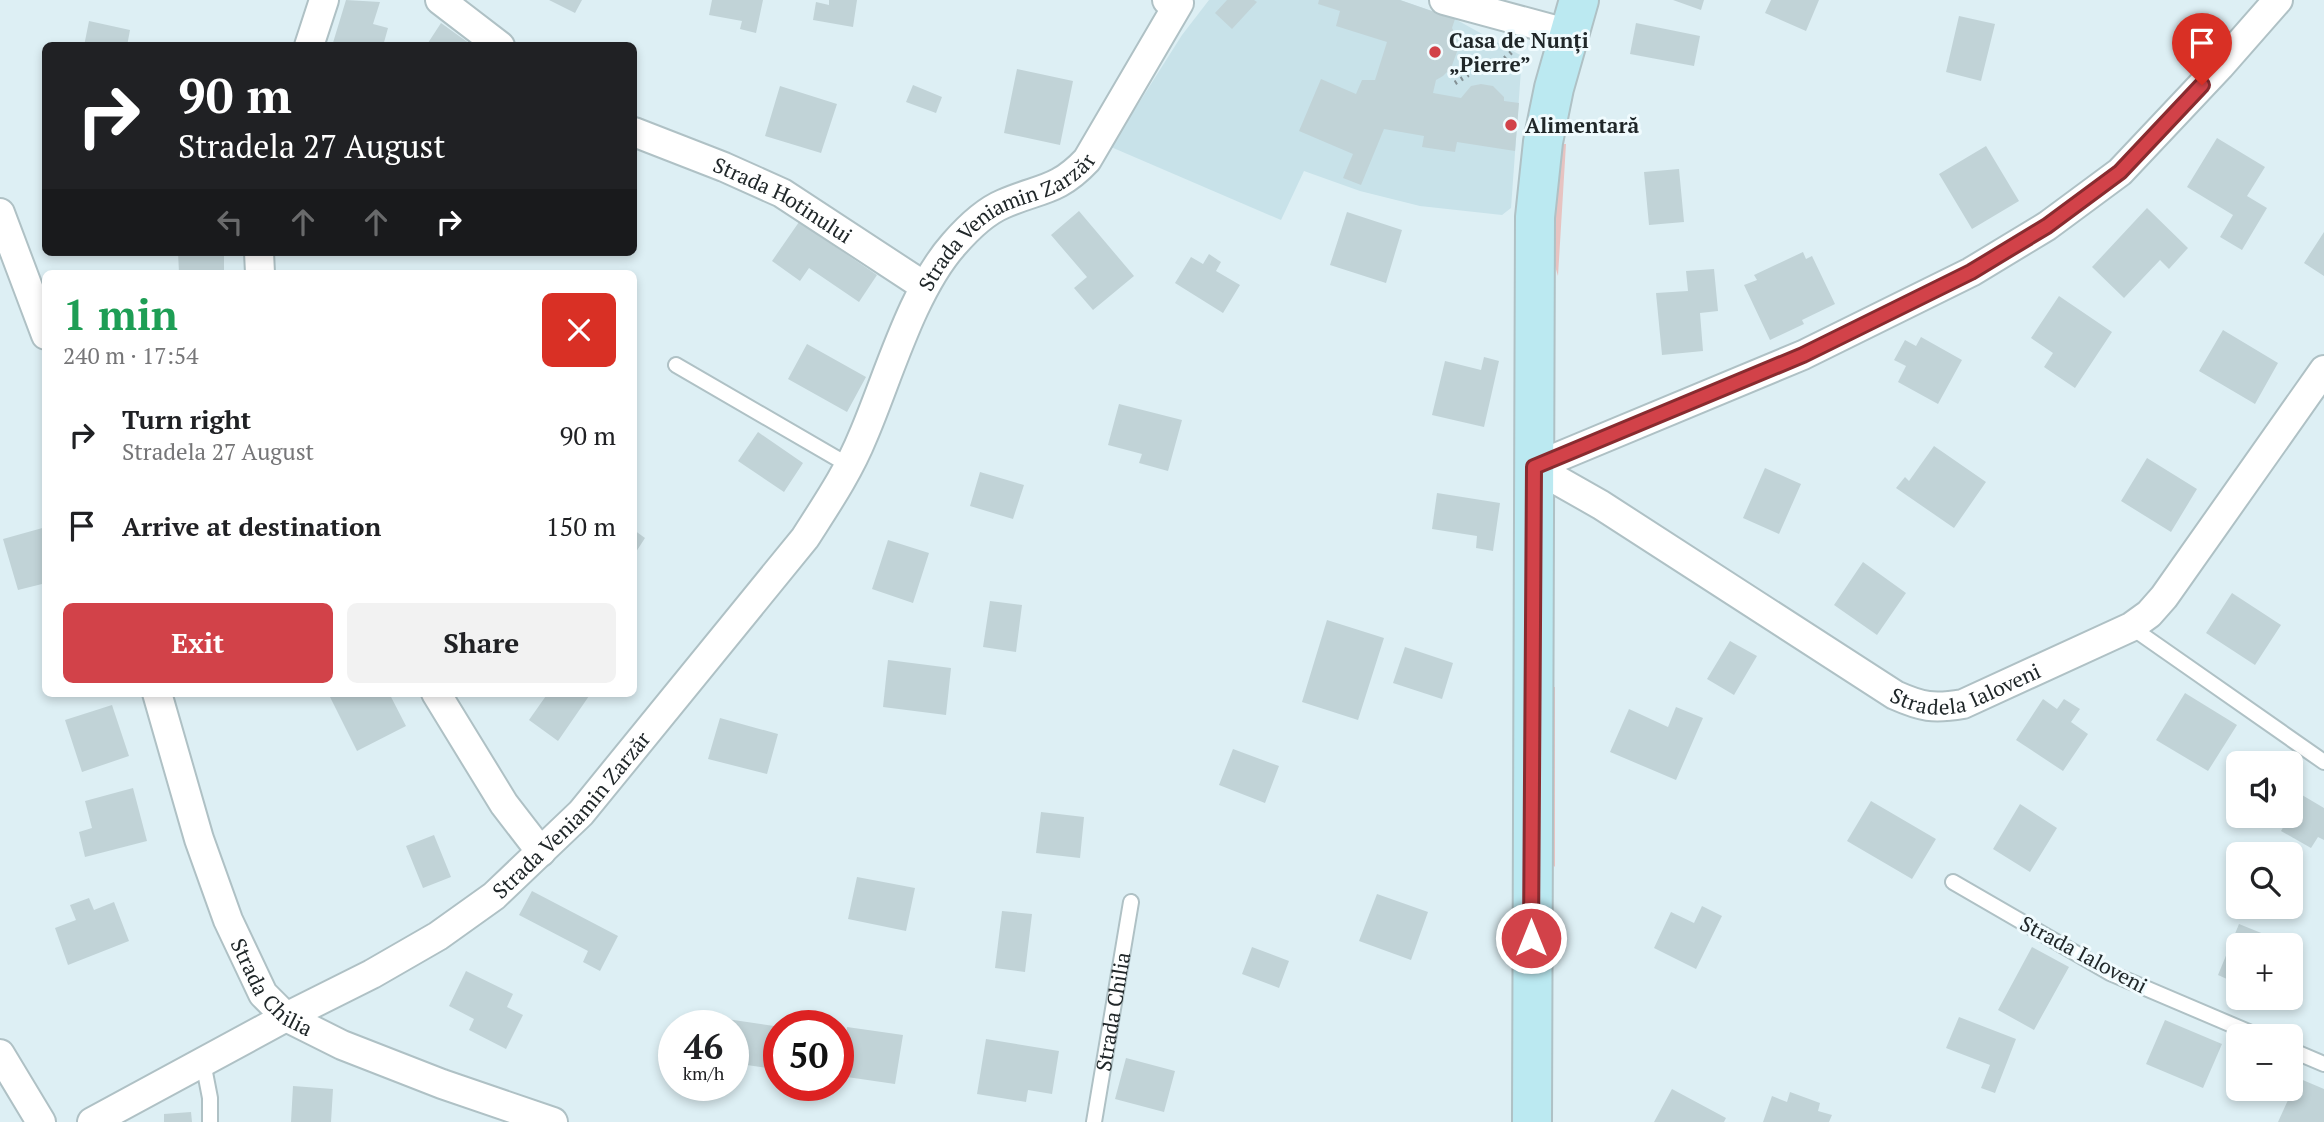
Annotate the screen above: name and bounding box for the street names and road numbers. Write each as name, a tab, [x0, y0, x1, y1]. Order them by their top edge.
street label: Strada Veniamin Zarzăr	[912, 148, 1102, 296]
street label: Strada Hotinului	[709, 150, 858, 249]
street label: Stradela Ialoveni	[1886, 656, 2045, 721]
street label: Strada Veniamin Zarzăr	[486, 725, 656, 904]
street label: Strada Ialoveni	[2016, 909, 2152, 999]
street label: Strada Chilia	[225, 934, 318, 1042]
street label: Strada Chilia	[1089, 949, 1136, 1073]

